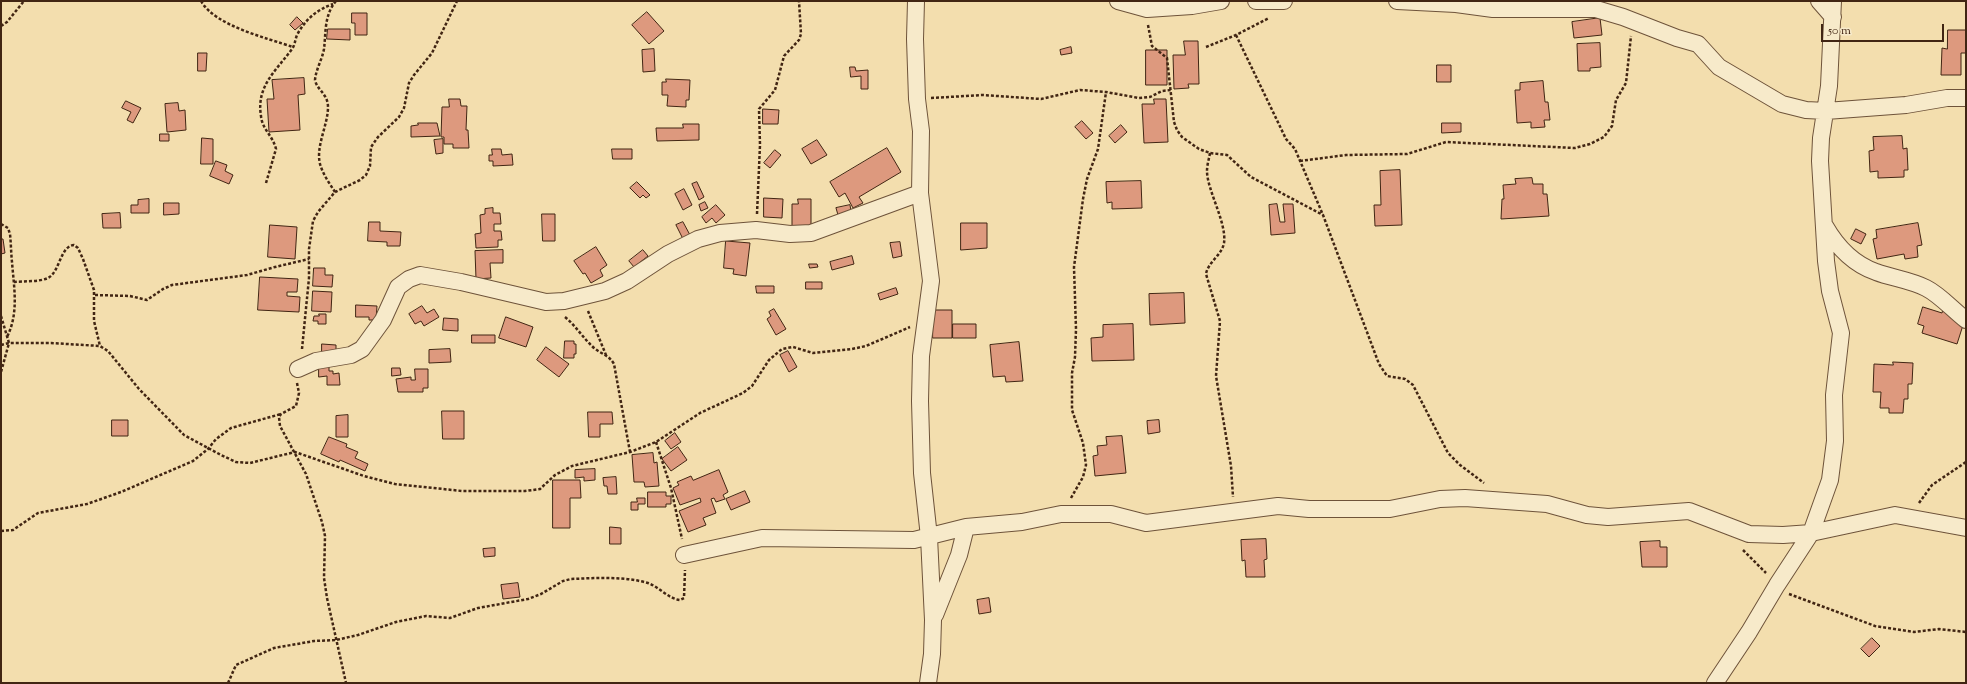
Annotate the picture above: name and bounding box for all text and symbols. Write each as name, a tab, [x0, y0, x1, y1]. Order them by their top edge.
scale bar	[1823, 16, 1946, 42]
text: 50 m	[1828, 22, 1851, 40]

